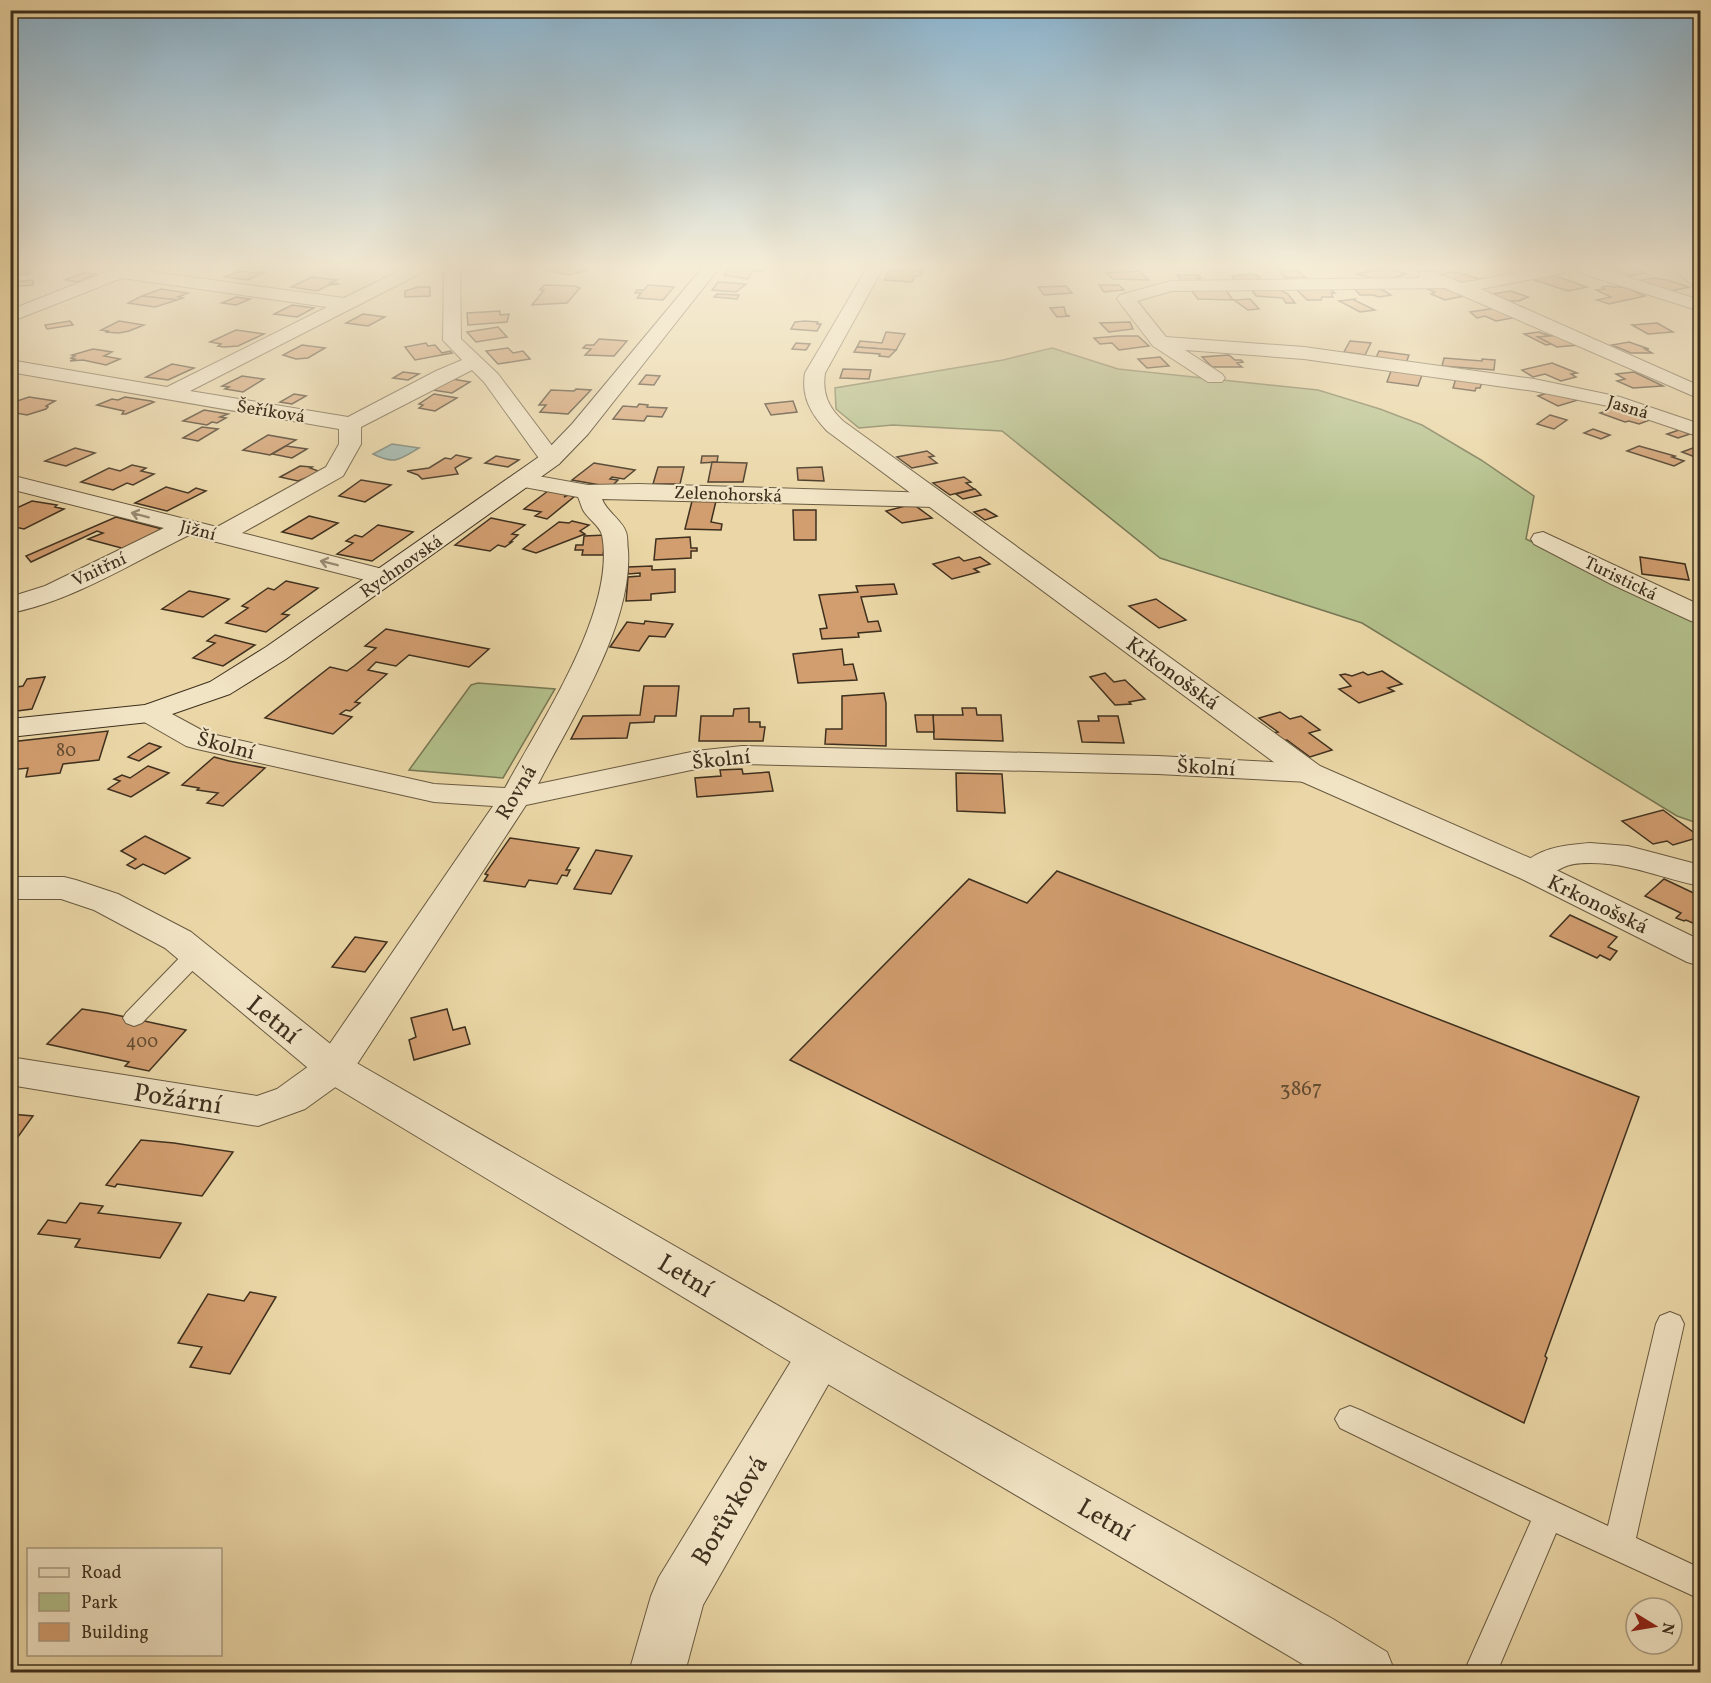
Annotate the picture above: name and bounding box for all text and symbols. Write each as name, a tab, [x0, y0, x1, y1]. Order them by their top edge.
street label: Jasná	[1604, 390, 1651, 427]
street label: Šeříková	[235, 395, 307, 430]
street label: Zelenohorská	[673, 481, 783, 510]
one-way arrow	[130, 509, 149, 521]
street label: Jižní	[177, 515, 219, 548]
street label: Rychnovská	[356, 530, 448, 605]
street label: Vnitřní	[68, 547, 131, 594]
street label: Turistická	[1580, 551, 1661, 608]
one-way arrow	[319, 557, 338, 569]
street label: Krkonošská	[1120, 630, 1225, 718]
street label: Školní	[193, 725, 258, 768]
house number: 80	[56, 739, 76, 764]
street label: Školní	[690, 743, 753, 778]
street label: Školní	[1176, 752, 1237, 785]
street label: Rovná	[490, 760, 545, 826]
street label: Krkonošská	[1542, 868, 1653, 942]
street label: Letní	[238, 988, 307, 1053]
house number: 400	[126, 1030, 158, 1055]
street label: Požární	[131, 1075, 224, 1125]
house number: 3867	[1280, 1075, 1322, 1104]
street label: Letní	[650, 1246, 720, 1308]
street label: Borůvková	[684, 1449, 778, 1573]
street label: Letní	[1070, 1490, 1140, 1551]
legend	[27, 1548, 222, 1656]
text: Road	[81, 1561, 122, 1586]
text: Park	[81, 1591, 118, 1616]
north arrow	[1624, 1596, 1684, 1656]
text: Building	[81, 1621, 149, 1646]
text: N	[1655, 1621, 1679, 1637]

